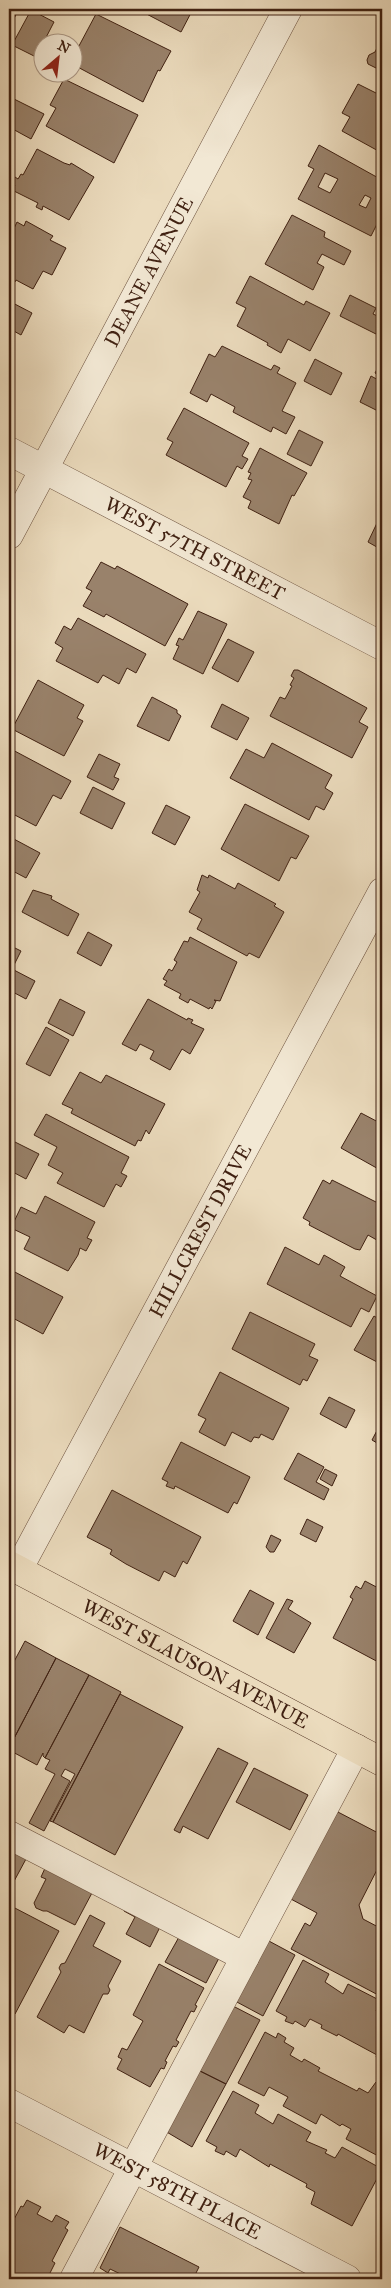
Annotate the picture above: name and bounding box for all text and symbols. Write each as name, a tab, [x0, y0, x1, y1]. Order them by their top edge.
north arrow	[32, 32, 82, 82]
text: N	[55, 37, 73, 57]
street label: DEANE AVENUE	[99, 193, 198, 351]
street label: WEST 57TH STREET	[101, 491, 289, 605]
street label: HILLCREST DRIVE	[144, 1140, 256, 1322]
street label: WEST SLAUSON AVENUE	[78, 1594, 313, 1733]
street label: WEST 58TH PLACE	[90, 2137, 266, 2244]

